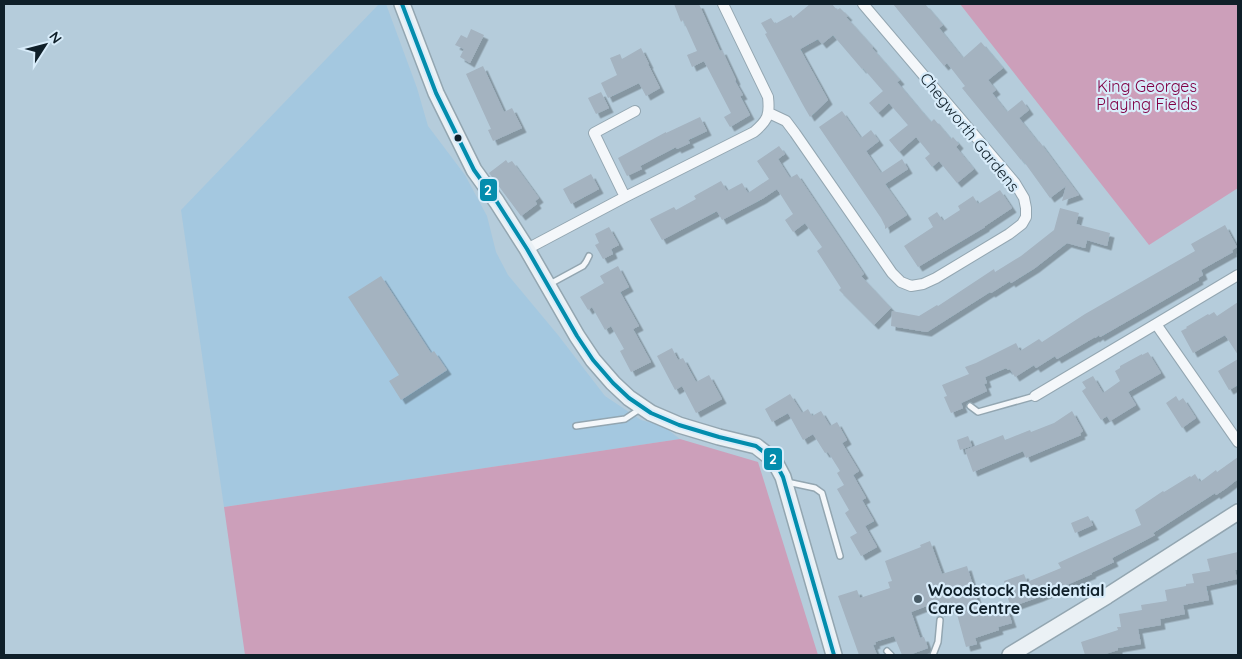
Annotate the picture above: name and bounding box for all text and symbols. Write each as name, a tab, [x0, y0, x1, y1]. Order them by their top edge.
north arrow	[20, 20, 70, 70]
text: N	[45, 28, 66, 47]
street label: Chegworth Gardens	[916, 68, 1024, 196]
park label: King Georges Playing Fields	[1096, 76, 1198, 114]
unlabelled marker	[453, 133, 463, 143]
line badge: 2	[479, 178, 498, 202]
text: 2	[484, 181, 492, 199]
line badge: 2	[763, 447, 783, 471]
text: 2	[769, 450, 777, 468]
place label: Woodstock Residential Care Centre	[928, 580, 1104, 618]
marker: Woodstock Residential Care Centre	[912, 593, 924, 605]

